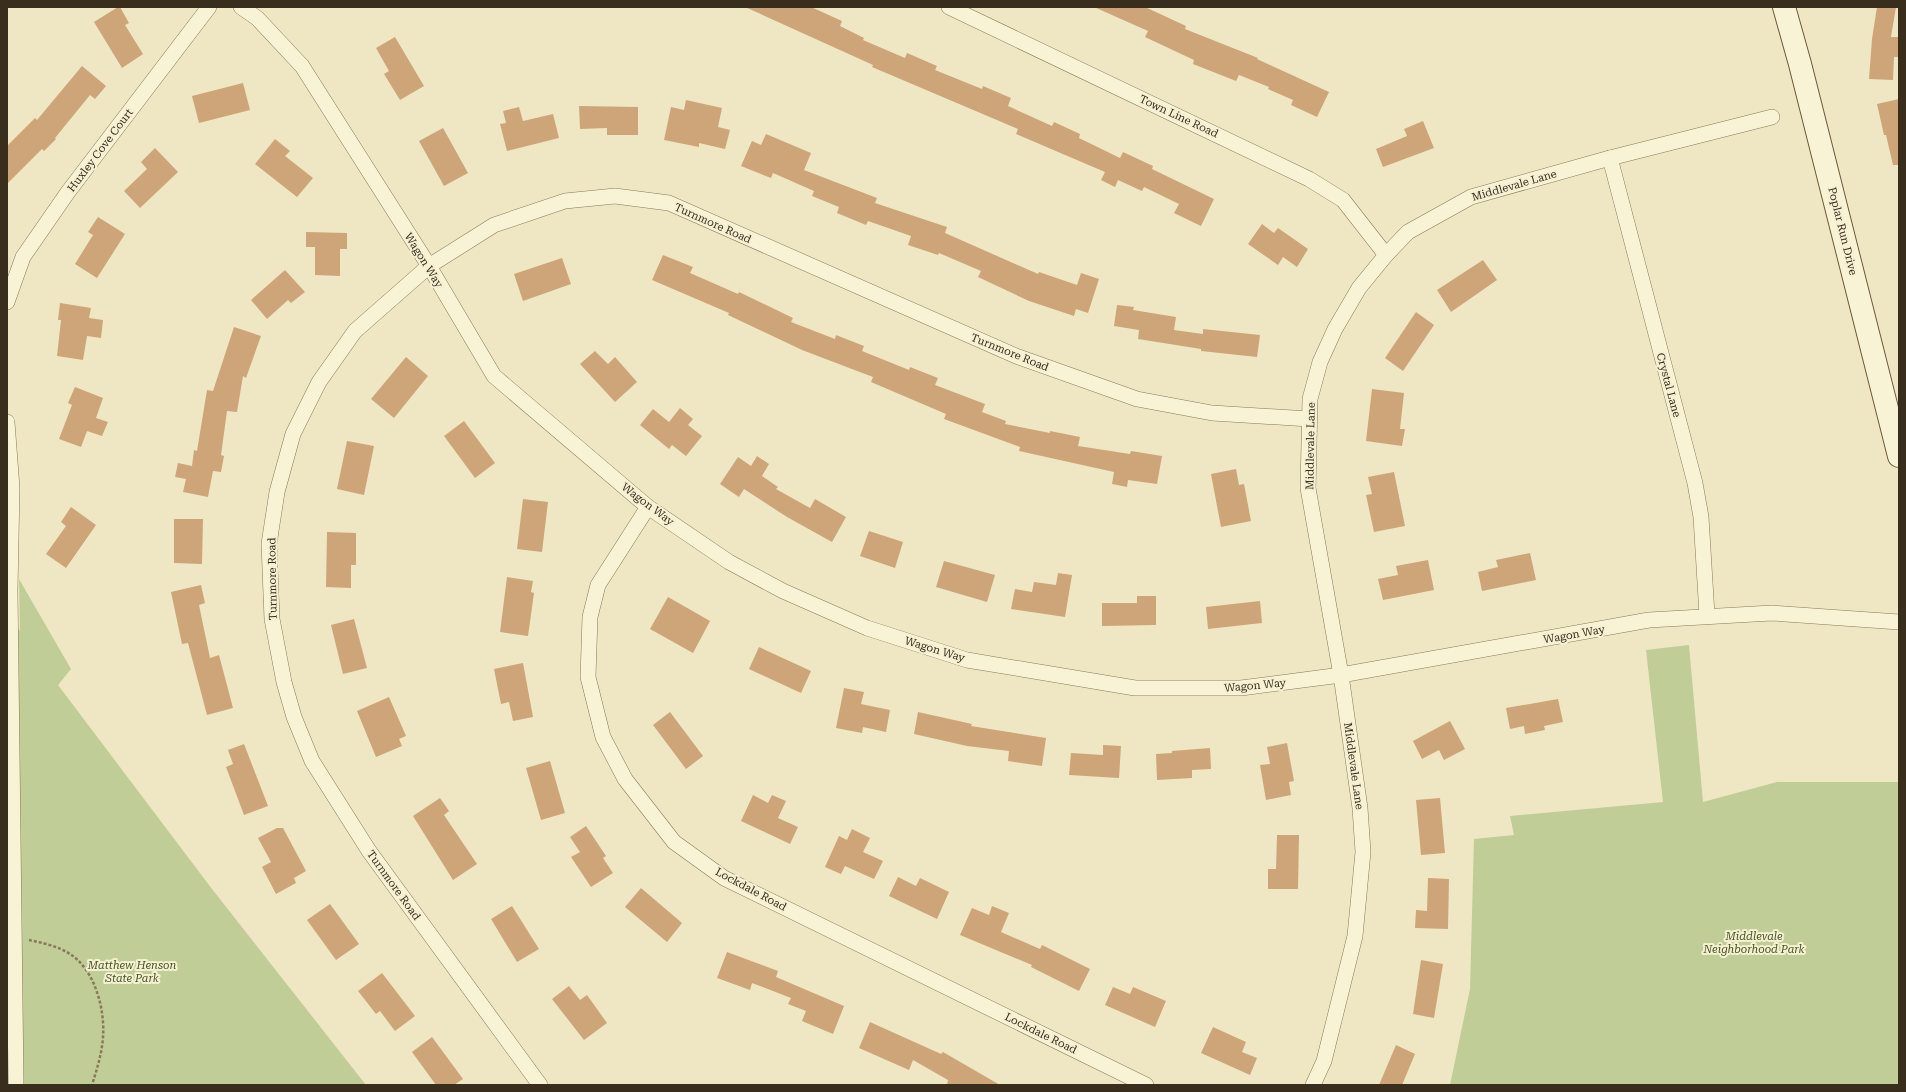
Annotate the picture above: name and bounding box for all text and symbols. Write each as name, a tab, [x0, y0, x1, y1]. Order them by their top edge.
street label: Town Line Road	[1137, 93, 1220, 140]
street label: Huxley Cove Court	[65, 106, 136, 194]
street label: Middlevale Lane	[1470, 167, 1558, 204]
street label: Poplar Run Drive	[1825, 186, 1860, 277]
street label: Turnmore Road	[672, 201, 753, 246]
street label: Wagon Way	[402, 230, 446, 290]
street label: Turnmore Road	[969, 331, 1051, 374]
street label: Crystal Lane	[1654, 351, 1683, 419]
street label: Middlevale Lane	[1303, 402, 1318, 490]
street label: Wagon Way	[619, 481, 677, 529]
street label: Turnmore Road	[265, 537, 280, 620]
street label: Wagon Way	[1542, 623, 1606, 646]
street label: Wagon Way	[903, 634, 967, 665]
street label: Wagon Way	[1224, 676, 1287, 695]
street label: Middlevale Lane	[1341, 722, 1366, 810]
street label: Turnmore Road	[364, 848, 423, 923]
street label: Lockdale Road	[713, 865, 789, 914]
park label: Middlevale Neighborhood Park	[1702, 930, 1805, 956]
park label: Matthew Henson State Park	[87, 959, 176, 985]
street label: Lockdale Road	[1003, 1010, 1079, 1057]

